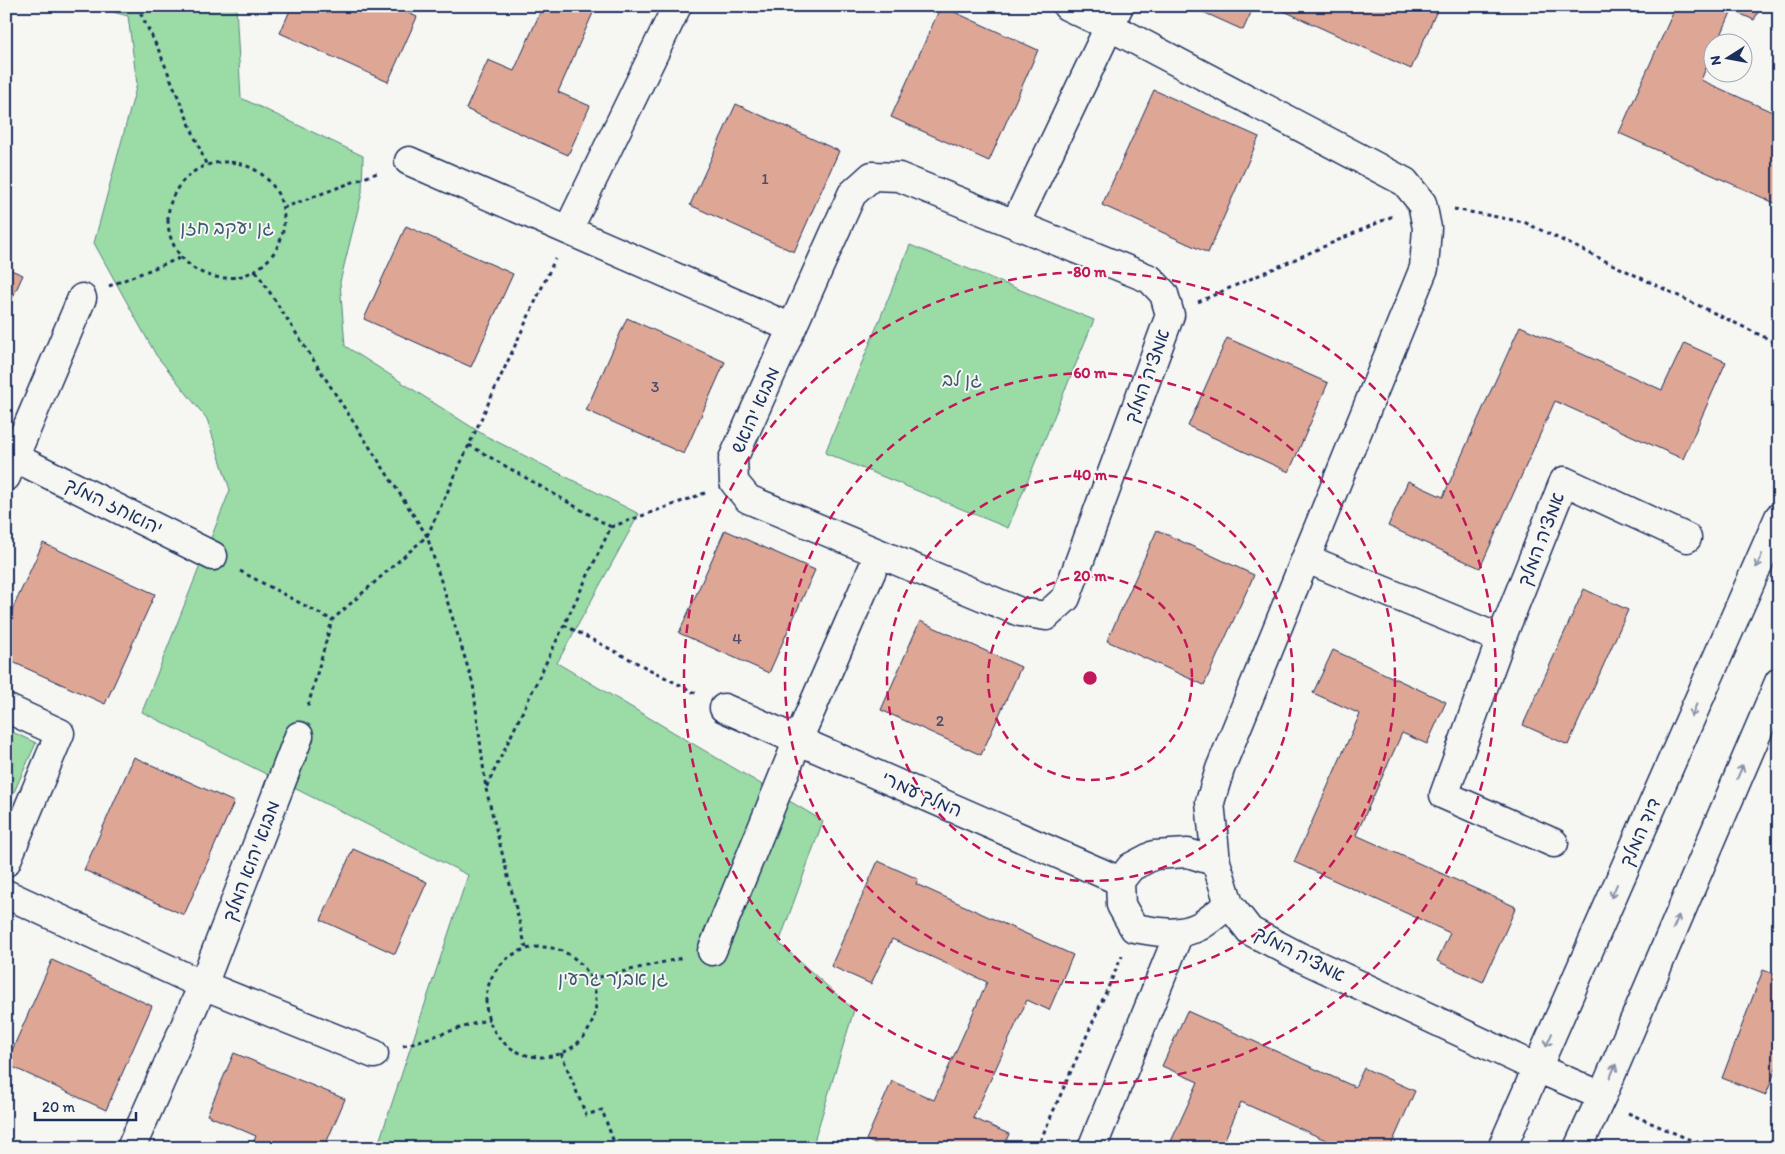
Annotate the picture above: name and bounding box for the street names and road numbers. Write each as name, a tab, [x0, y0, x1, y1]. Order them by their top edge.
street label: אמציה המלך	[1119, 326, 1176, 427]
street label: מבוא יהואש	[726, 363, 784, 457]
street label: יהואחז המלך	[61, 473, 167, 540]
street label: אמציה המלך	[1513, 489, 1570, 590]
street label: המלך עמרי	[878, 766, 966, 823]
street label: דוד המלך	[1615, 794, 1666, 870]
street label: מבוא יהוא המלך	[217, 797, 286, 925]
street label: אמציה המלך	[1250, 921, 1349, 988]

